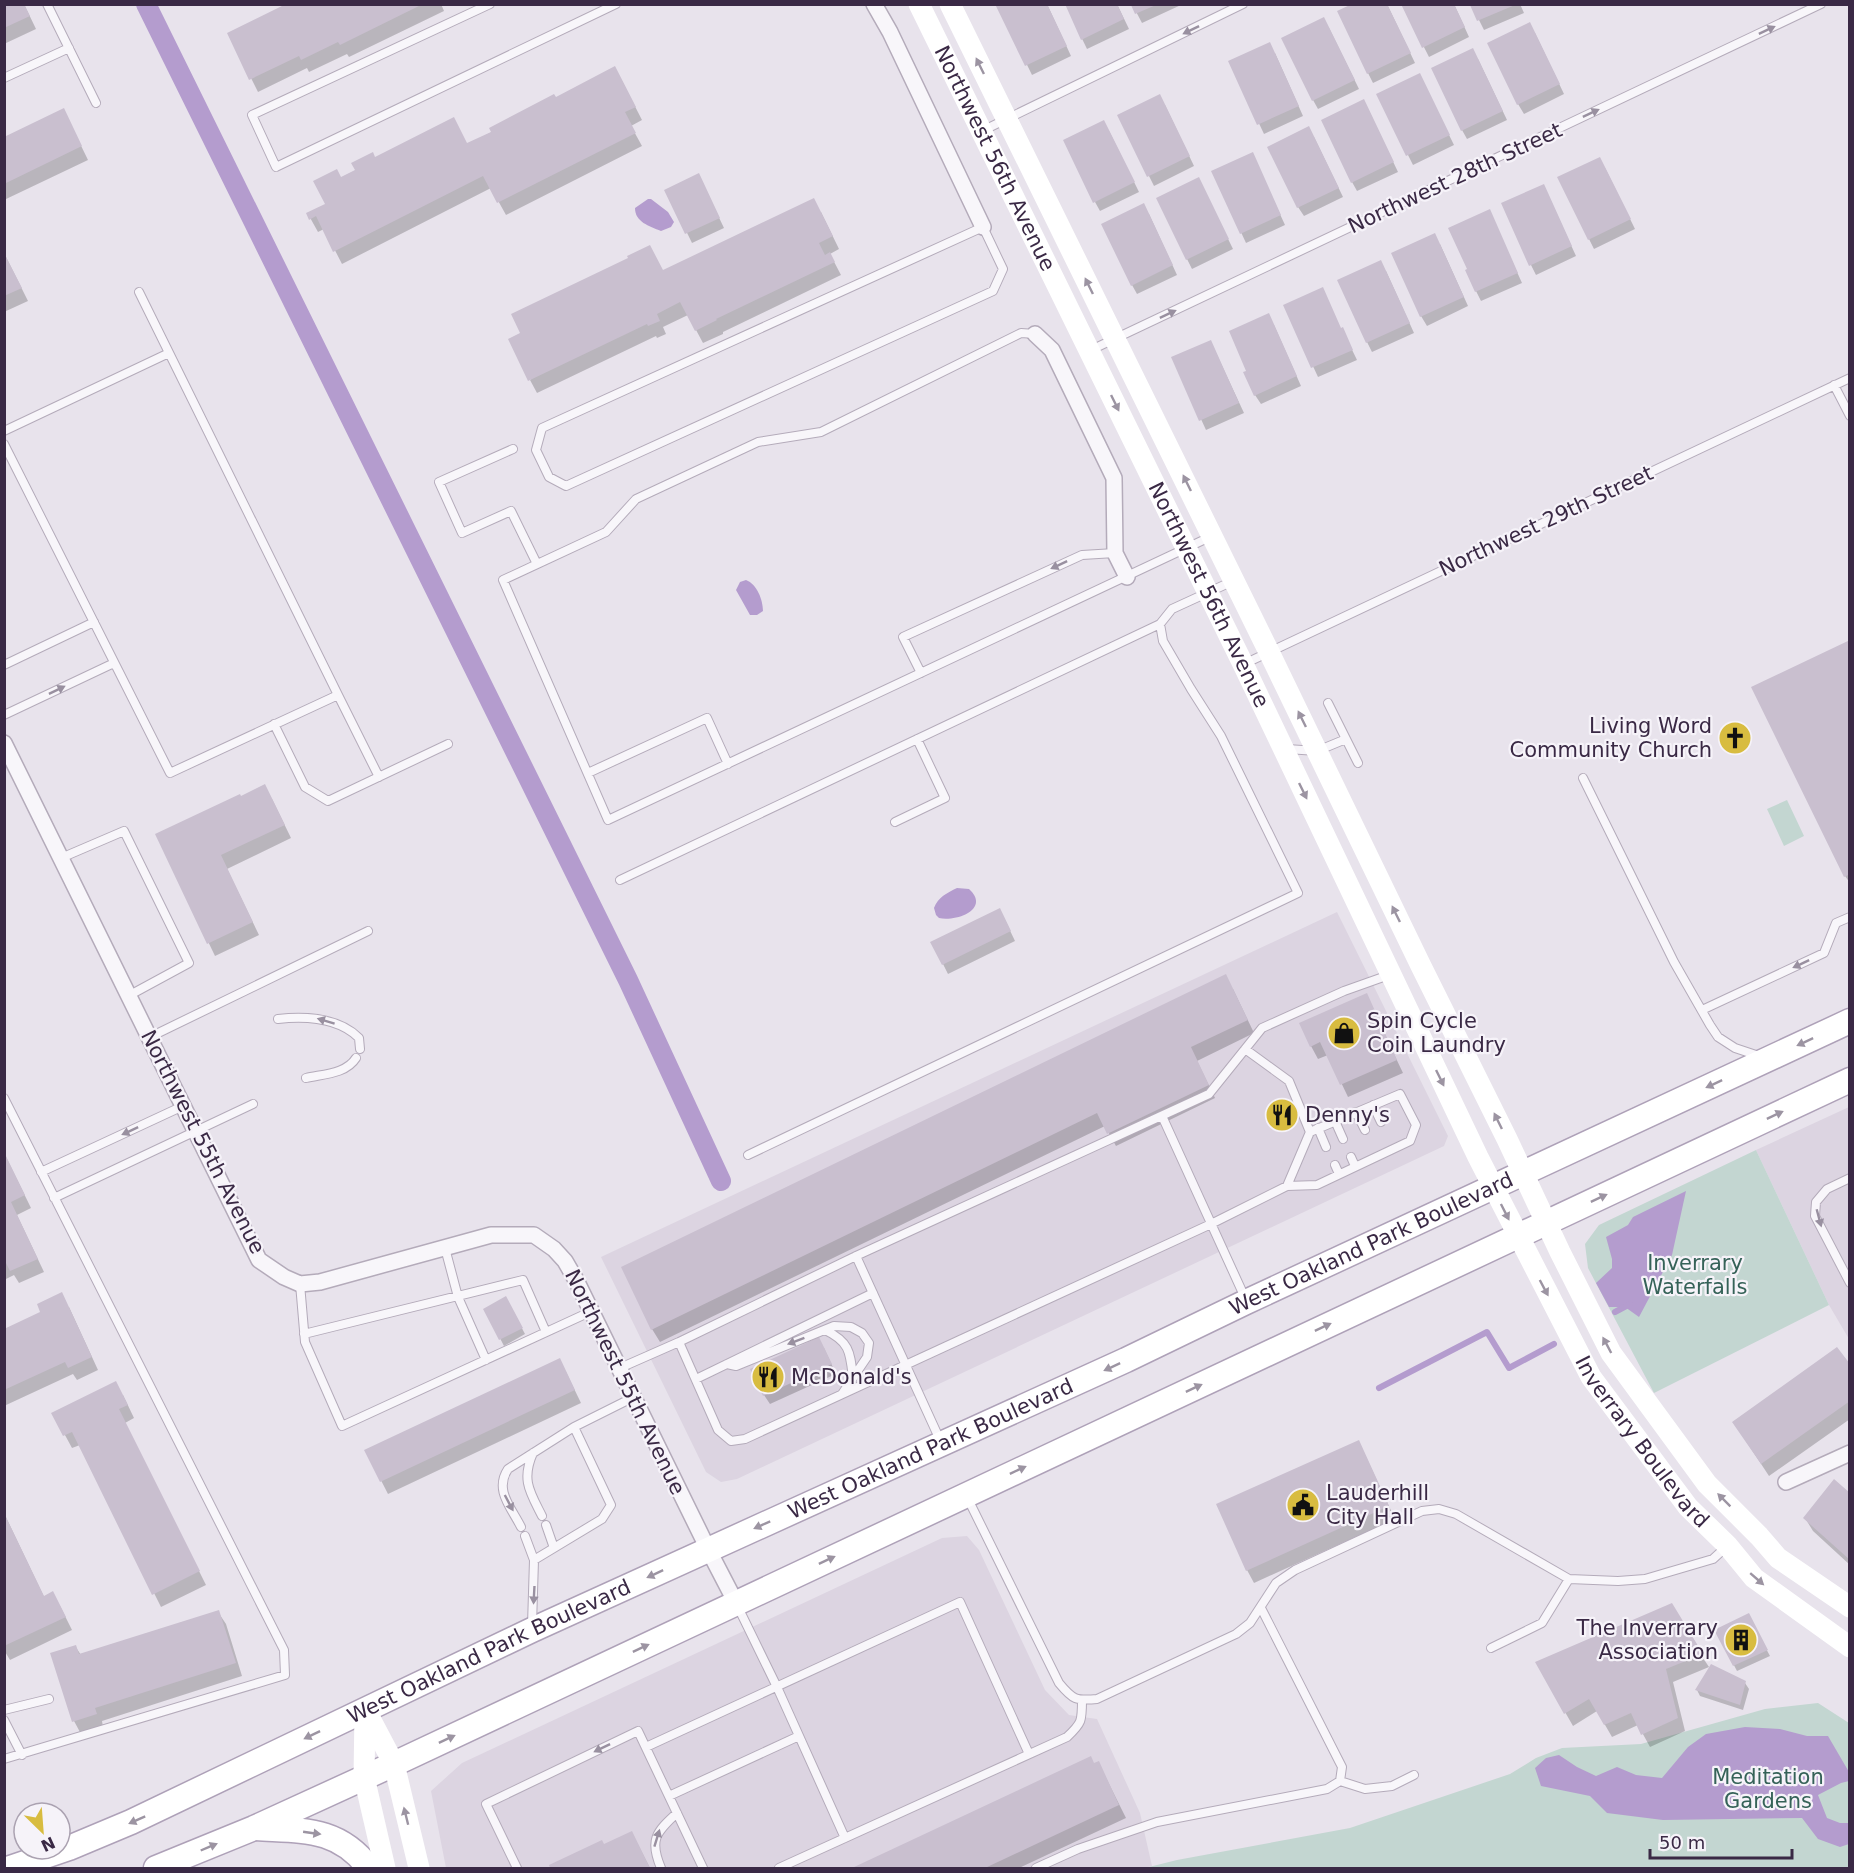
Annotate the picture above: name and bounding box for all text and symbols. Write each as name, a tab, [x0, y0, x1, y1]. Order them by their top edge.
one-way arrow	[1182, 25, 1199, 34]
one-way arrow	[1759, 25, 1776, 34]
street label: Northwest 56th Avenue	[929, 42, 1060, 275]
one-way arrow	[976, 57, 985, 74]
one-way arrow	[1583, 109, 1600, 118]
street label: Northwest 28th Street	[1344, 118, 1566, 238]
one-way arrow	[1085, 278, 1094, 295]
one-way arrow	[1160, 309, 1177, 318]
one-way arrow	[1110, 395, 1120, 412]
street label: Northwest 29th Street	[1435, 461, 1657, 581]
one-way arrow	[1182, 475, 1191, 492]
street label: Northwest 56th Avenue	[1144, 478, 1274, 711]
one-way arrow	[1051, 561, 1068, 570]
one-way arrow	[49, 685, 66, 694]
one-way arrow	[1297, 710, 1307, 728]
place label: Living Word Community Church	[1509, 714, 1712, 762]
church icon: Living Word Community Church	[1717, 720, 1753, 756]
one-way arrow	[1299, 782, 1308, 799]
one-way arrow	[1391, 905, 1400, 922]
one-way arrow	[1791, 959, 1809, 969]
place label: Spin Cycle Coin Laundry	[1367, 1009, 1506, 1057]
shop icon: Spin Cycle Coin Laundry	[1326, 1015, 1362, 1051]
one-way arrow	[317, 1016, 335, 1025]
street label: Northwest 55th Avenue	[136, 1026, 270, 1258]
one-way arrow	[1795, 1037, 1813, 1047]
one-way arrow	[1435, 1069, 1444, 1086]
one-way arrow	[1706, 1080, 1723, 1089]
restaurant icon: Denny's	[1264, 1097, 1300, 1133]
place label: Denny's	[1305, 1103, 1390, 1127]
one-way arrow	[1767, 1111, 1784, 1120]
one-way arrow	[1493, 1112, 1503, 1129]
one-way arrow	[122, 1126, 139, 1135]
street label: West Oakland Park Boulevard	[1225, 1167, 1517, 1320]
one-way arrow	[1591, 1194, 1608, 1203]
one-way arrow	[1501, 1203, 1510, 1220]
one-way arrow	[1814, 1209, 1824, 1227]
park label: Inverrary Waterfalls	[1643, 1251, 1747, 1299]
street label: Northwest 55th Avenue	[560, 1265, 690, 1499]
one-way arrow	[1539, 1280, 1549, 1297]
one-way arrow	[1314, 1322, 1332, 1332]
one-way arrow	[1602, 1336, 1612, 1353]
one-way arrow	[786, 1337, 804, 1347]
street label: Inverrary Boulevard	[1570, 1352, 1714, 1533]
restaurant icon: McDonald's	[750, 1359, 786, 1395]
one-way arrow	[1103, 1362, 1120, 1371]
place label: McDonald's	[791, 1365, 912, 1389]
street label: West Oakland Park Boulevard	[784, 1374, 1077, 1524]
one-way arrow	[1185, 1383, 1202, 1392]
one-way arrow	[1010, 1465, 1027, 1474]
place label: Lauderhill City Hall	[1326, 1481, 1429, 1529]
public building icon: Lauderhill City Hall	[1285, 1487, 1321, 1523]
one-way arrow	[1717, 1494, 1731, 1508]
one-way arrow	[504, 1495, 514, 1512]
one-way arrow	[754, 1520, 771, 1529]
one-way arrow	[819, 1556, 836, 1565]
one-way arrow	[646, 1569, 663, 1578]
one-way arrow	[1749, 1572, 1764, 1585]
street label: West Oakland Park Boulevard	[343, 1575, 634, 1729]
one-way arrow	[529, 1585, 538, 1604]
place label: The Inverrary Association	[1576, 1616, 1718, 1664]
building icon: The Inverrary Association	[1723, 1622, 1759, 1658]
one-way arrow	[633, 1643, 650, 1652]
one-way arrow	[304, 1730, 321, 1740]
one-way arrow	[439, 1734, 456, 1743]
one-way arrow	[593, 1744, 610, 1753]
park label: Meditation Gardens	[1712, 1765, 1824, 1813]
north arrow	[12, 1801, 72, 1861]
one-way arrow	[401, 1807, 411, 1825]
one-way arrow	[128, 1815, 145, 1824]
scale bar	[1650, 1822, 1792, 1860]
one-way arrow	[302, 1828, 321, 1837]
one-way arrow	[653, 1828, 662, 1846]
text: 50 m	[1659, 1832, 1705, 1853]
text: N	[38, 1833, 58, 1856]
one-way arrow	[200, 1842, 218, 1852]

